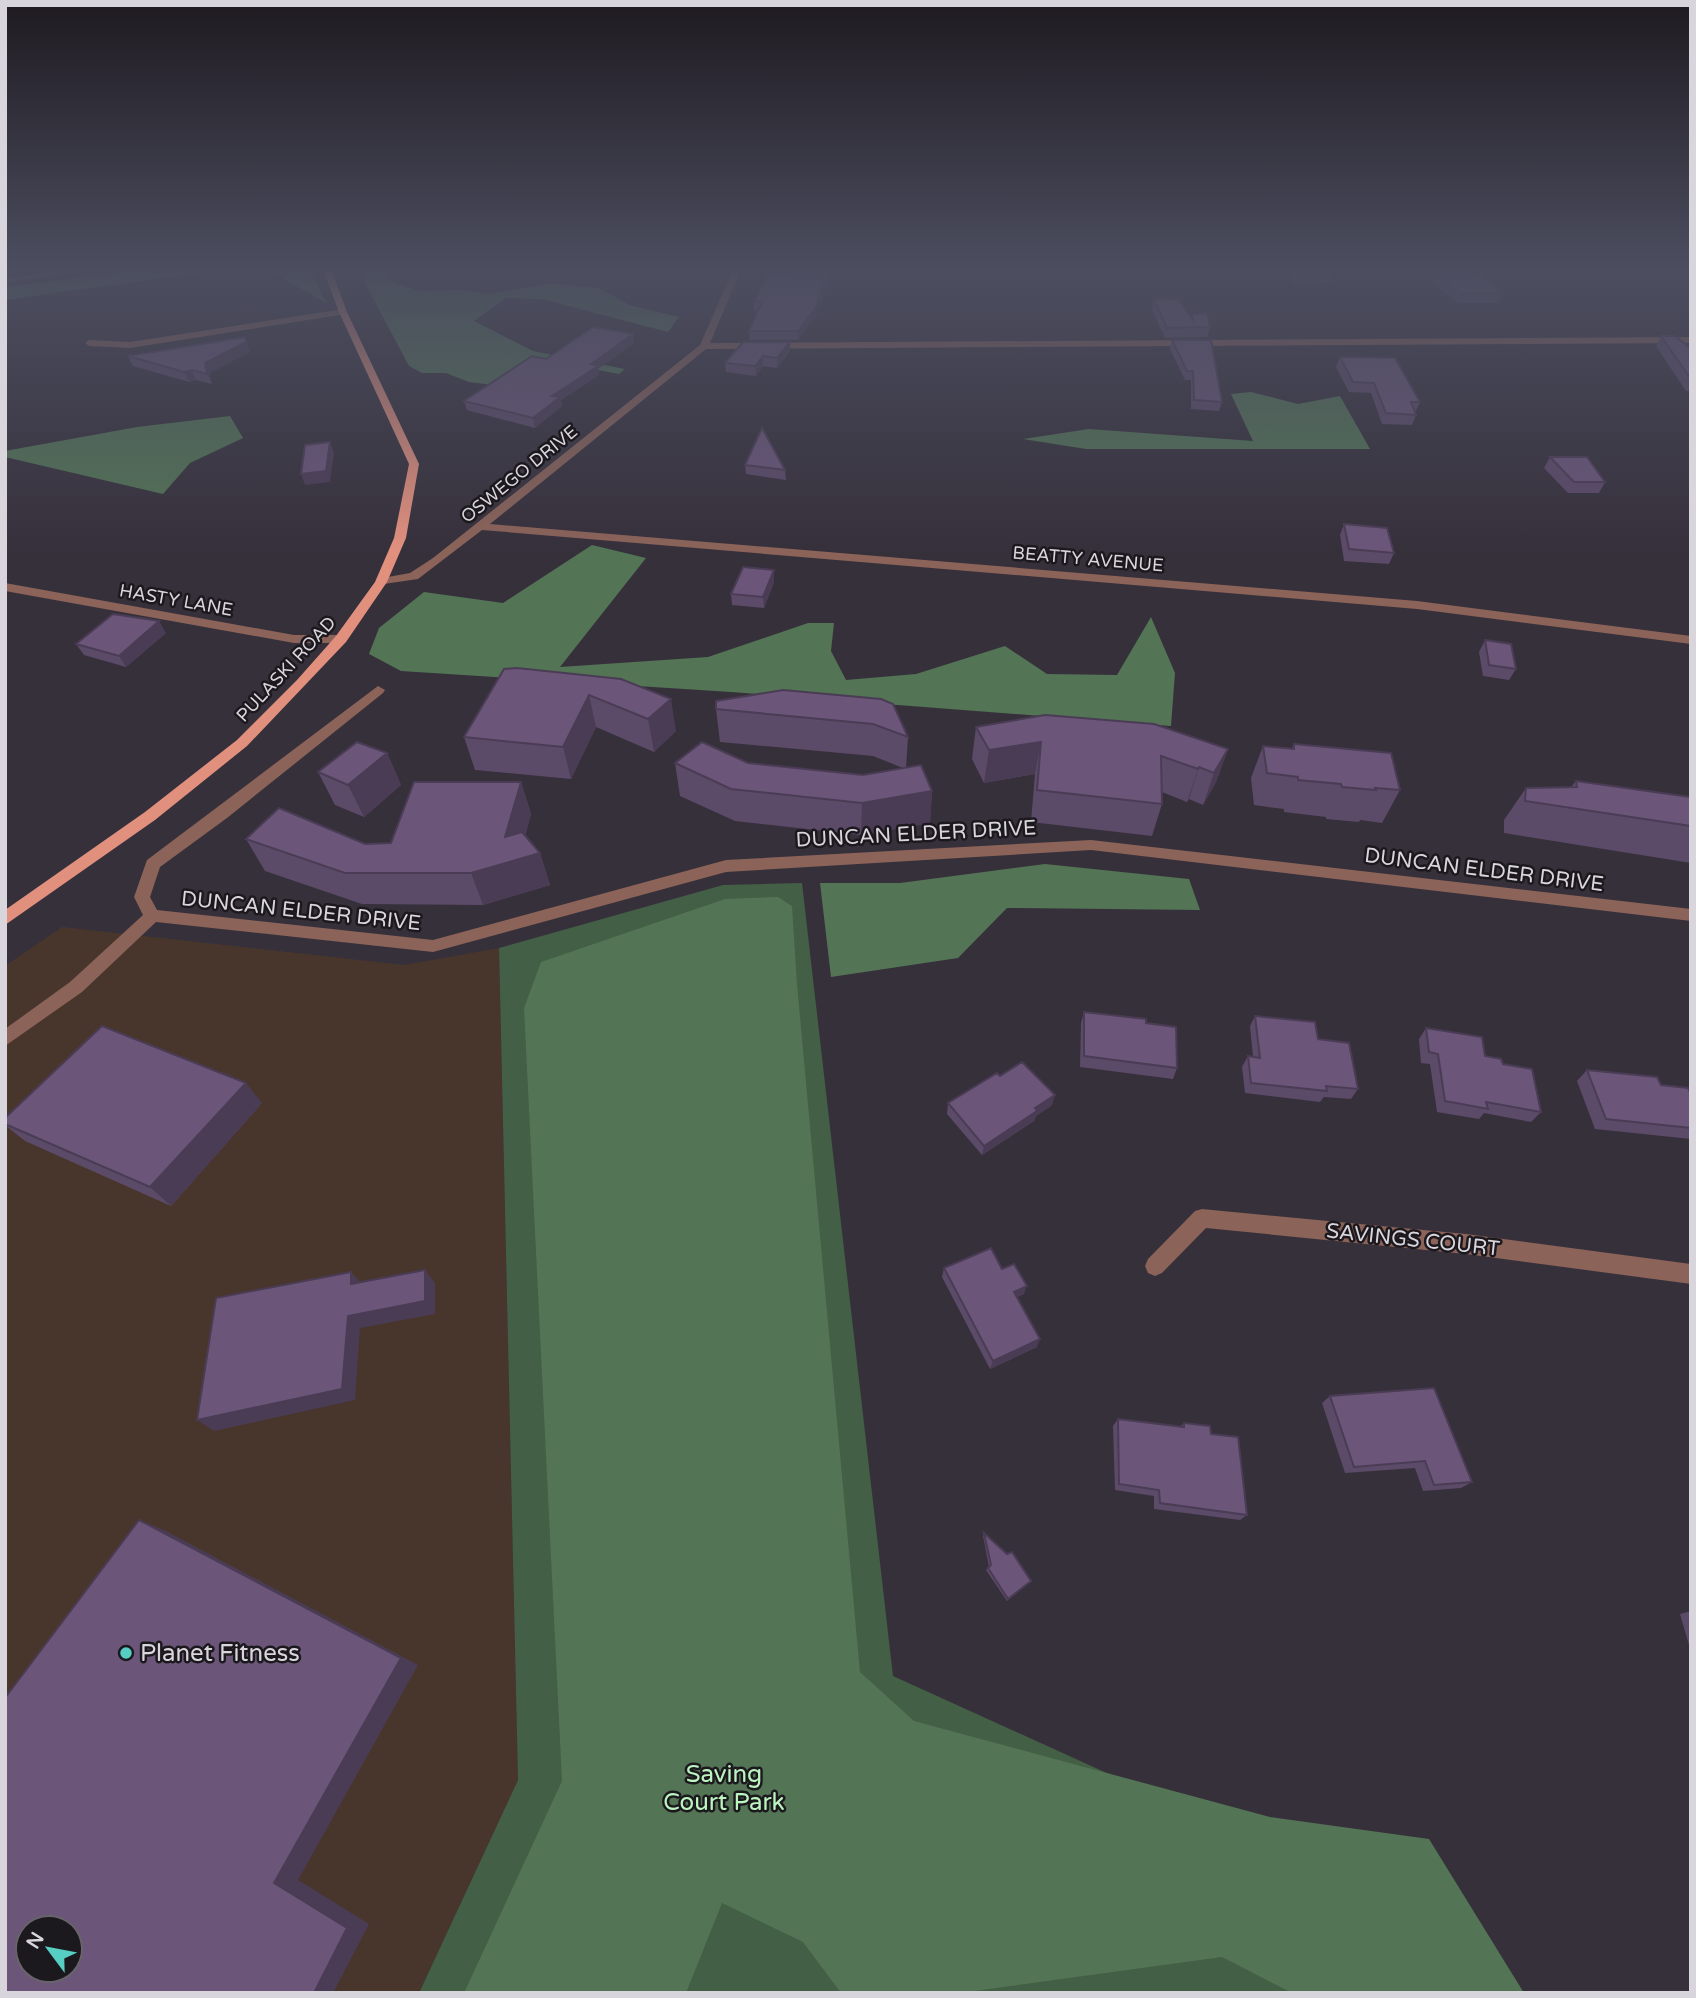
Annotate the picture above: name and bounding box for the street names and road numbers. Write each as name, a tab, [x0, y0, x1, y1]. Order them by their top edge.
street label: OSWEGO DRIVE	[456, 420, 582, 528]
street label: BEATTY AVENUE	[1012, 541, 1164, 577]
street label: HASTY LANE	[118, 579, 234, 621]
street label: PULASKI ROAD	[231, 612, 341, 726]
street label: DUNCAN ELDER DRIVE	[795, 815, 1037, 853]
street label: DUNCAN ELDER DRIVE	[1363, 843, 1605, 897]
street label: DUNCAN ELDER DRIVE	[180, 886, 422, 936]
street label: SAVINGS COURT	[1325, 1218, 1501, 1262]

